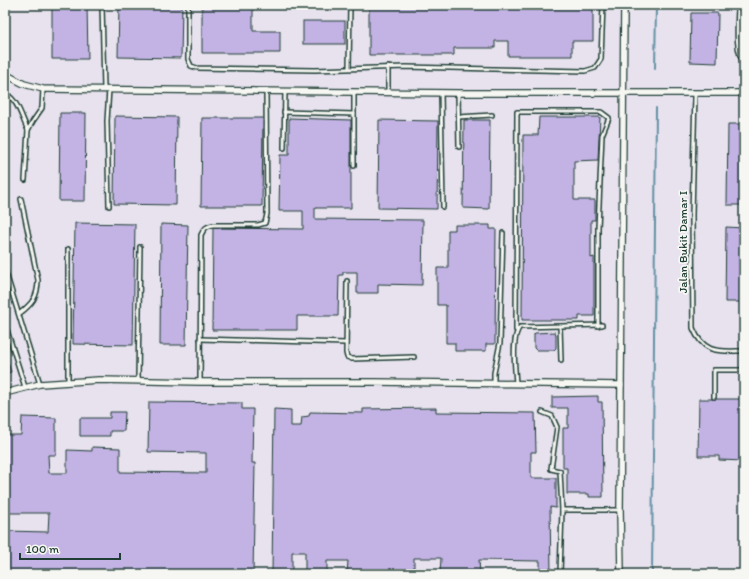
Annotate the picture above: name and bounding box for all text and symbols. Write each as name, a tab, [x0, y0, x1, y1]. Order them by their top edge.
street label: Jalan Bukit Damar I	[676, 191, 690, 293]
scale bar	[20, 535, 120, 561]
text: 100 m	[26, 542, 59, 556]

